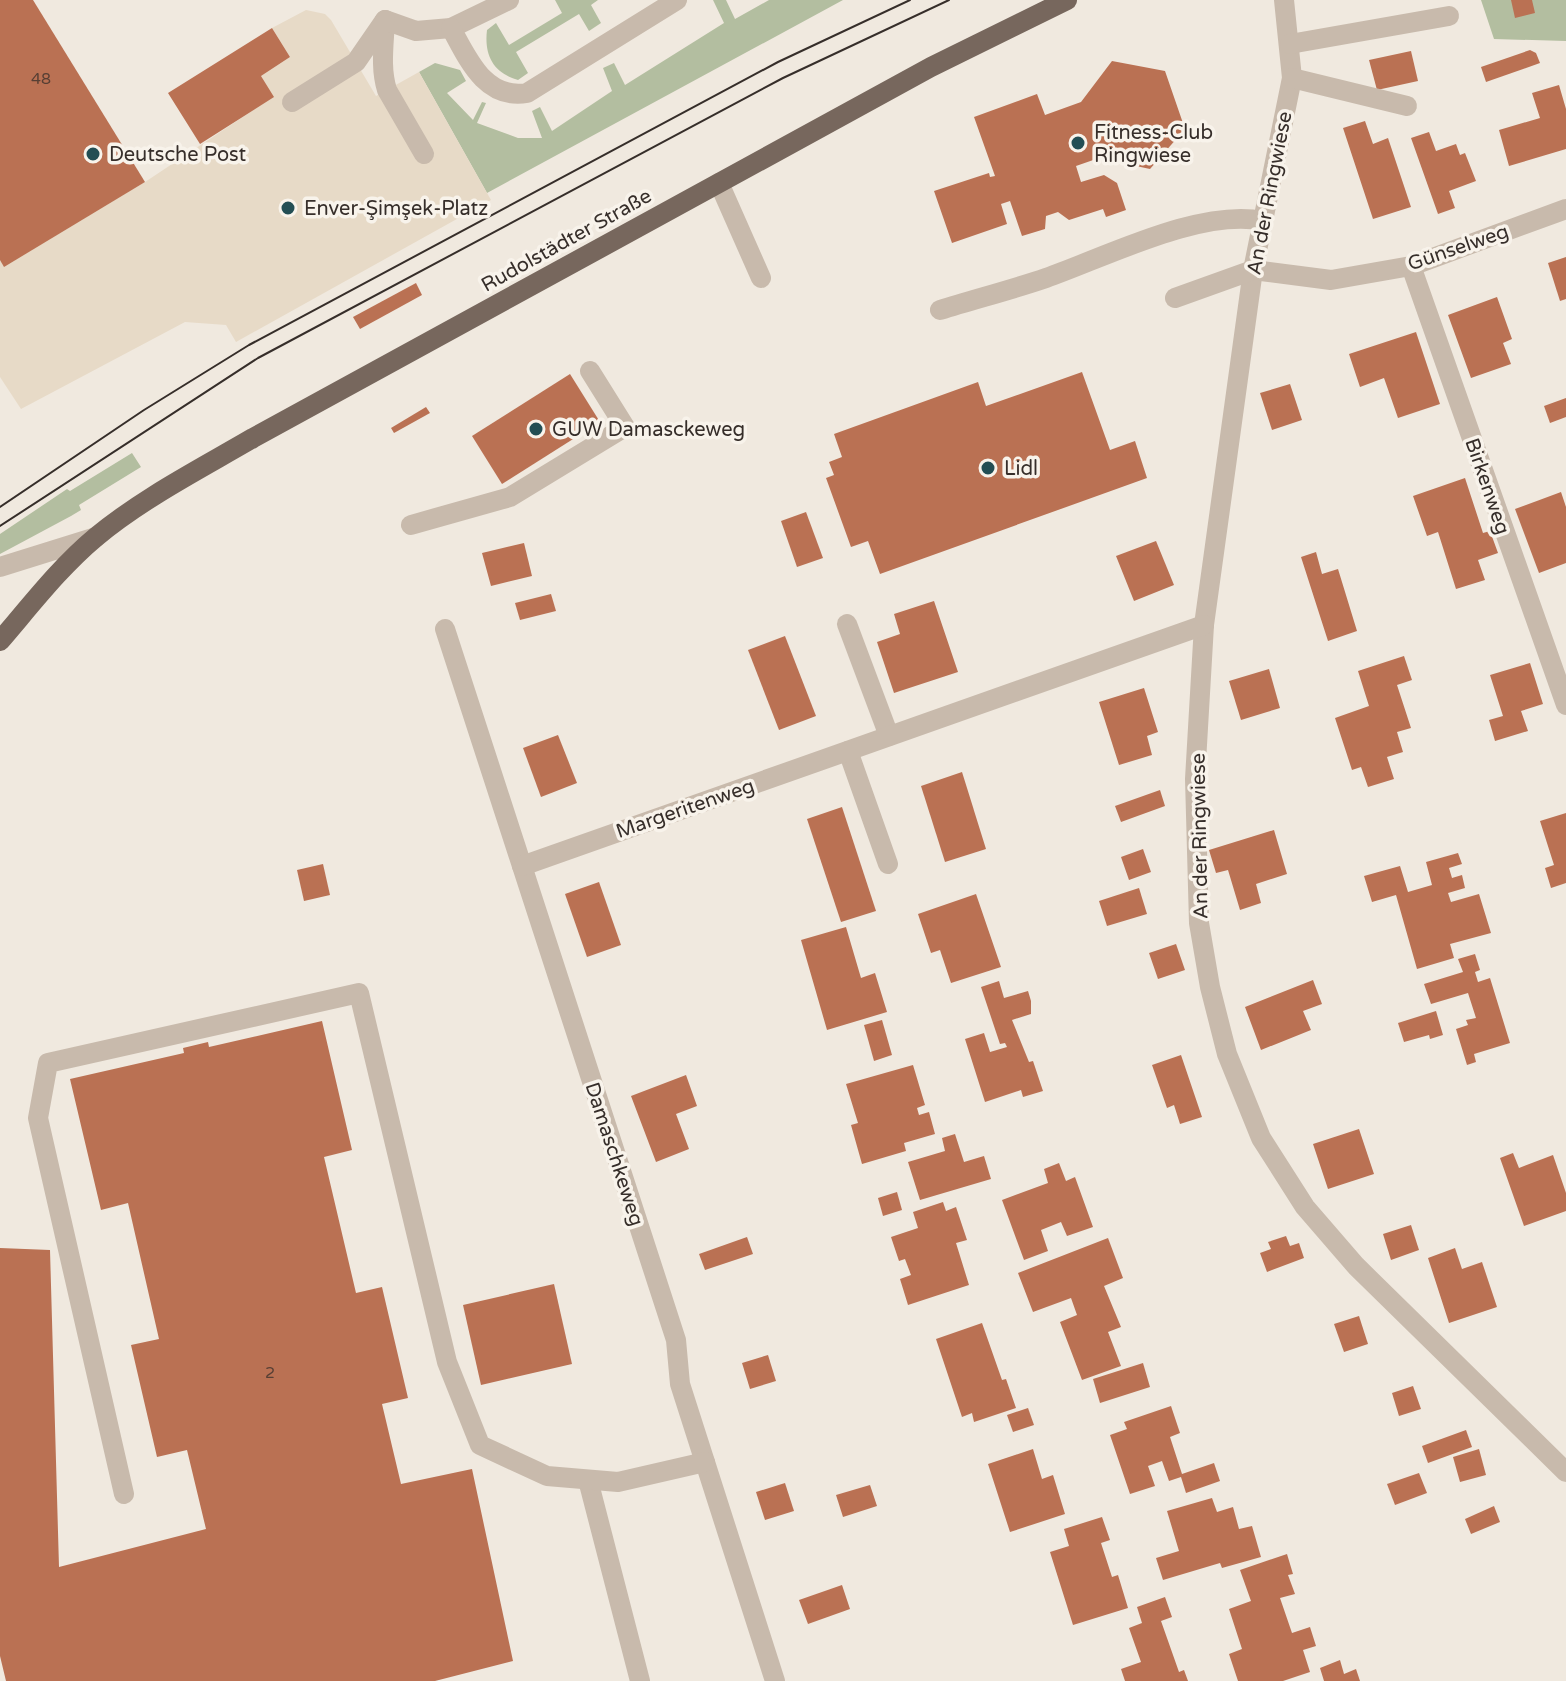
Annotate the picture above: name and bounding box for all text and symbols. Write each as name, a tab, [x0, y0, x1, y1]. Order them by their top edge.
house number: 48	[31, 69, 51, 89]
street label: An der Ringwiese	[1242, 109, 1298, 277]
place label: Fitness-Club Ringwiese	[1094, 121, 1213, 168]
marker: Fitness-Club Ringwiese	[1069, 134, 1087, 152]
place label: Deutsche Post	[109, 143, 247, 167]
marker: Deutsche Post	[84, 145, 102, 163]
street label: Rudolstädter Straße	[477, 184, 656, 298]
place label: Enver-Şimşek-Platz	[304, 197, 488, 221]
marker: Enver-Şimşek-Platz	[279, 199, 297, 217]
street label: Günselweg	[1405, 219, 1512, 276]
place label: GUW Damasckeweg	[552, 418, 745, 442]
marker: GUW Damasckeweg	[527, 420, 545, 438]
street label: Birkenweg	[1459, 435, 1515, 538]
place label: Lidl	[1004, 457, 1038, 481]
marker: Lidl	[979, 459, 997, 477]
street label: An der Ringwiese	[1187, 753, 1213, 919]
street label: Margeritenweg	[613, 774, 758, 844]
street label: Damaschkeweg	[580, 1079, 649, 1229]
house number: 2	[265, 1363, 275, 1383]

